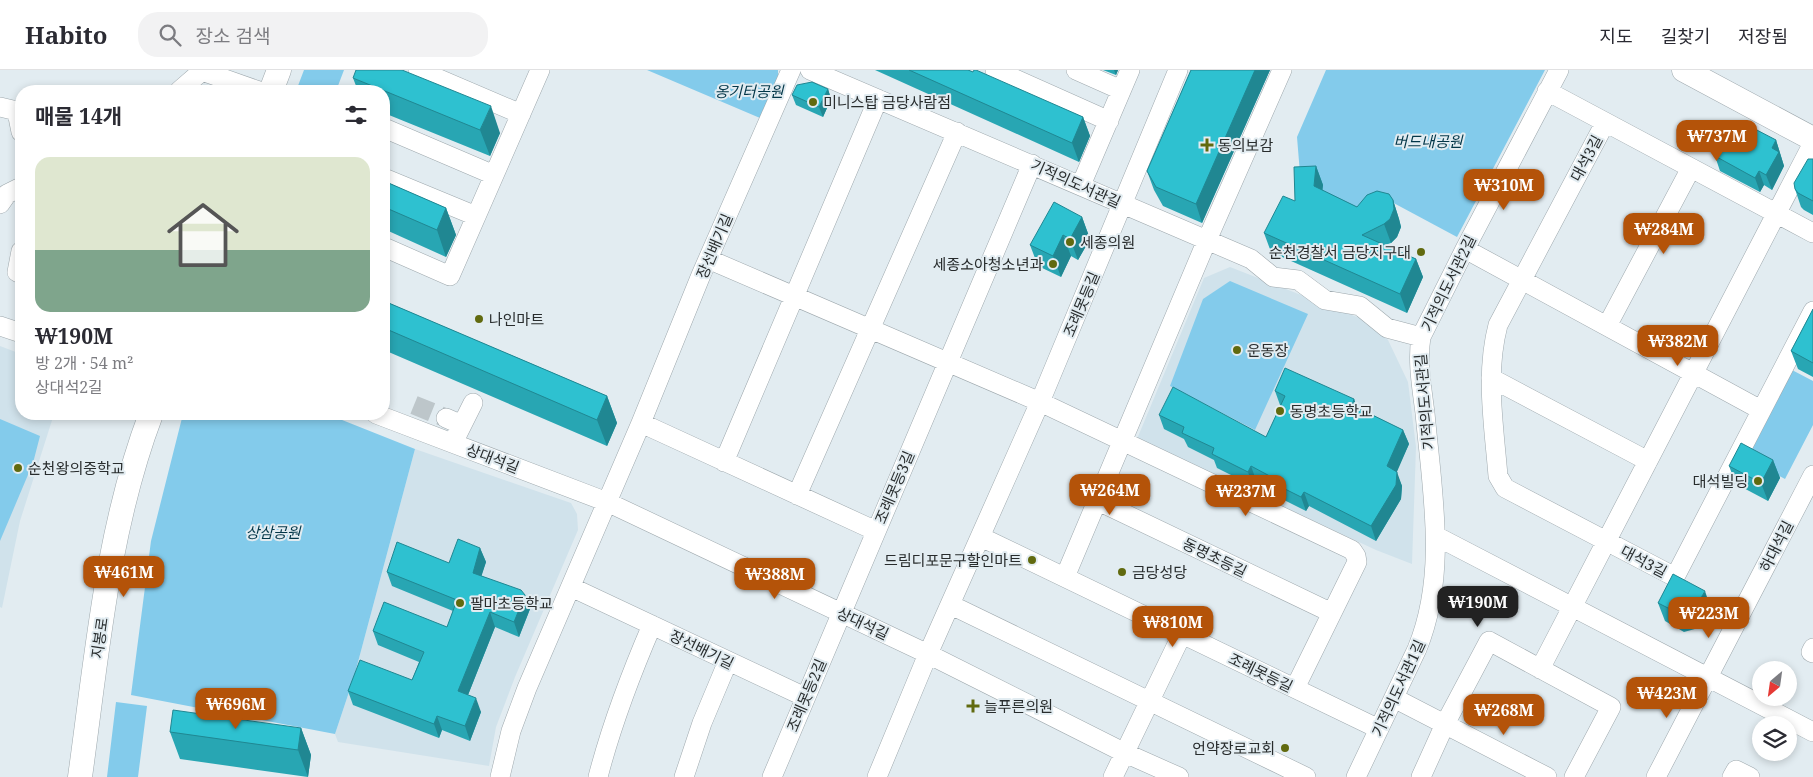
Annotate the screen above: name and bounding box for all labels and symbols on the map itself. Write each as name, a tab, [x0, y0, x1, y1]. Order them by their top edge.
park label: 옹기터공원	[714, 81, 785, 101]
place label: 미니스탑 금당사람점	[823, 92, 951, 112]
marker: 미니스탑 금당사람점	[807, 96, 819, 108]
pin: ₩737M	[1682, 119, 1752, 162]
park label: 버드내공원	[1393, 131, 1464, 151]
street label: 대석3길	[1565, 131, 1607, 185]
place label: 동의보감	[1218, 135, 1273, 155]
marker: 동의보감	[1200, 138, 1214, 152]
street label: 기적의도서관길	[1028, 154, 1124, 212]
pin: ₩310M	[1469, 168, 1539, 211]
street label: 장선배기길	[691, 210, 737, 282]
pin: ₩284M	[1629, 212, 1699, 255]
street label: 기적의도서관2길	[1416, 231, 1480, 335]
place label: 세종의원	[1080, 232, 1135, 252]
marker: 세종의원	[1064, 236, 1076, 248]
place label: 순천경찰서 금당지구대	[1269, 242, 1411, 262]
marker: 순천경찰서 금당지구대	[1415, 246, 1427, 258]
place label: 세종소아청소년과	[933, 254, 1043, 274]
marker: 세종소아청소년과	[1047, 258, 1059, 270]
street label: 조례못등길	[1058, 268, 1104, 340]
place label: 나인마트	[489, 309, 544, 329]
marker: 나인마트	[473, 313, 485, 325]
pin: ₩382M	[1643, 324, 1713, 367]
place label: 운동장	[1247, 340, 1289, 360]
marker: 운동장	[1231, 344, 1243, 356]
street label: 기적의도서관길	[1410, 353, 1438, 451]
place label: 동명초등학교	[1290, 401, 1373, 421]
marker: 동명초등학교	[1274, 405, 1286, 417]
street label: 상대석길	[464, 439, 522, 477]
street label: 조례못등3길	[870, 447, 918, 527]
place label: 순천왕의중학교	[28, 458, 125, 478]
marker: 순천왕의중학교	[12, 462, 24, 474]
place label: 대석빌딩	[1693, 471, 1748, 491]
pin: ₩264M	[1075, 474, 1145, 516]
pin: ₩237M	[1211, 474, 1281, 517]
marker: 대석빌딩	[1752, 475, 1764, 487]
street label: 하대석길	[1755, 517, 1797, 575]
park label: 상삼공원	[245, 522, 302, 542]
street label: 동명초등길	[1180, 533, 1250, 581]
street label: 대석3길	[1617, 540, 1671, 582]
place label: 드림디포문구할인마트	[884, 550, 1022, 570]
marker: 드림디포문구할인마트	[1026, 554, 1038, 566]
pin: ₩461M	[89, 556, 159, 598]
pin: ₩388M	[740, 558, 810, 600]
place label: 금당성당	[1132, 562, 1187, 582]
marker: 금당성당	[1116, 566, 1128, 578]
pin: ₩190M	[1443, 586, 1513, 628]
place label: 팔마초등학교	[470, 593, 553, 613]
pin: ₩223M	[1674, 596, 1744, 639]
marker: 팔마초등학교	[454, 597, 466, 609]
street label: 상대석길	[834, 602, 892, 644]
pin: ₩810M	[1138, 606, 1208, 648]
street label: 지봉로	[86, 616, 112, 660]
street label: 장선배기길	[667, 625, 737, 673]
street label: 기적의도서관1길	[1367, 636, 1429, 740]
street label: 조례못등길	[1226, 648, 1296, 696]
street label: 조례못등2길	[782, 655, 830, 735]
north arrow	[1752, 661, 1798, 706]
pin: ₩423M	[1632, 676, 1702, 719]
pin: ₩696M	[201, 688, 271, 730]
pin: ₩268M	[1469, 694, 1539, 736]
place label: 늘푸른의원	[984, 696, 1053, 716]
marker: 늘푸른의원	[966, 699, 980, 713]
place label: 언약장로교회	[1192, 738, 1275, 758]
marker: 언약장로교회	[1279, 742, 1291, 754]

